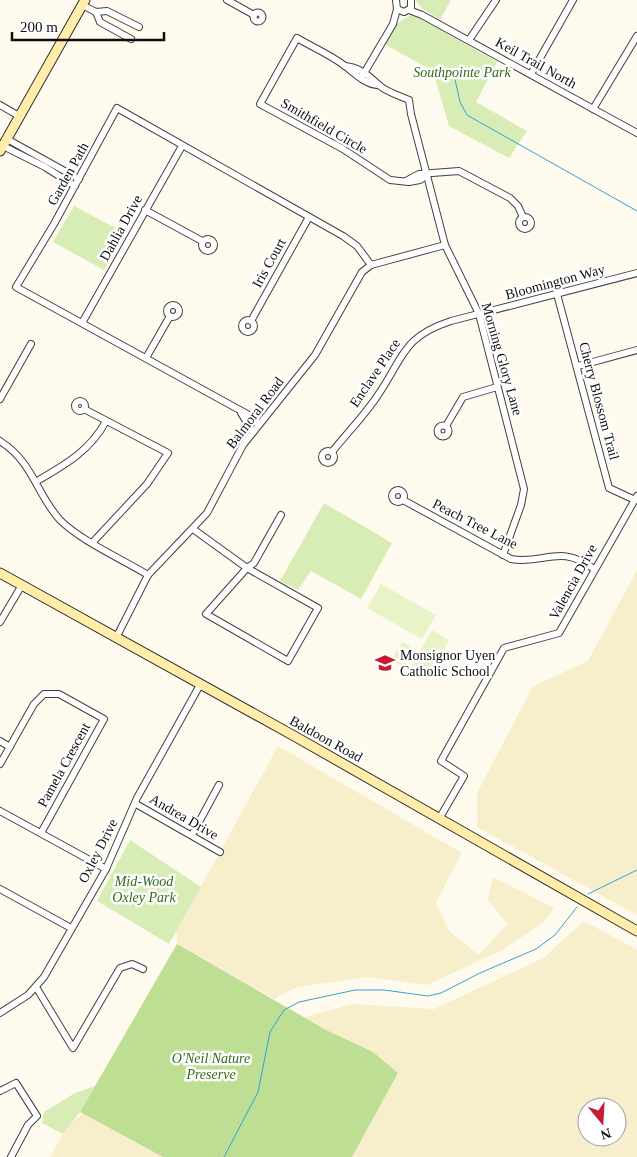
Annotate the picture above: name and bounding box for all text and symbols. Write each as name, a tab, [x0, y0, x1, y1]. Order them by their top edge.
scale bar	[12, 10, 165, 42]
text: 200 m	[20, 19, 58, 35]
street label: Keil Trail North	[493, 35, 579, 91]
park label: Southpointe Park	[413, 65, 512, 80]
street label: Smithfield Circle	[278, 95, 370, 157]
street label: Garden Path	[45, 140, 91, 208]
street label: Dahlia Drive	[97, 193, 145, 263]
street label: Iris Court	[249, 236, 289, 290]
street label: Bloomington Way	[504, 261, 606, 303]
street label: Morning Glory Lane	[479, 301, 525, 417]
street label: Enclave Place	[347, 336, 403, 410]
street label: Cherry Blossom Trail	[576, 340, 622, 462]
street label: Balmoral Road	[223, 374, 287, 452]
street label: Peach Tree Lane	[430, 496, 520, 552]
street label: Valencia Drive	[546, 542, 600, 622]
place label: Monsignor Uyen Catholic School	[400, 648, 495, 679]
school or university icon: Monsignor Uyen Catholic School	[374, 652, 396, 674]
street label: Baldoon Road	[287, 713, 365, 765]
street label: Pamela Crescent	[35, 720, 93, 810]
street label: Andrea Drive	[147, 791, 221, 843]
street label: Oxley Drive	[76, 817, 120, 885]
park label: Mid-Wood Oxley Park	[112, 874, 176, 905]
park label: O'Neil Nature Preserve	[172, 1051, 250, 1082]
north arrow	[577, 1097, 627, 1147]
text: N	[599, 1125, 613, 1143]

